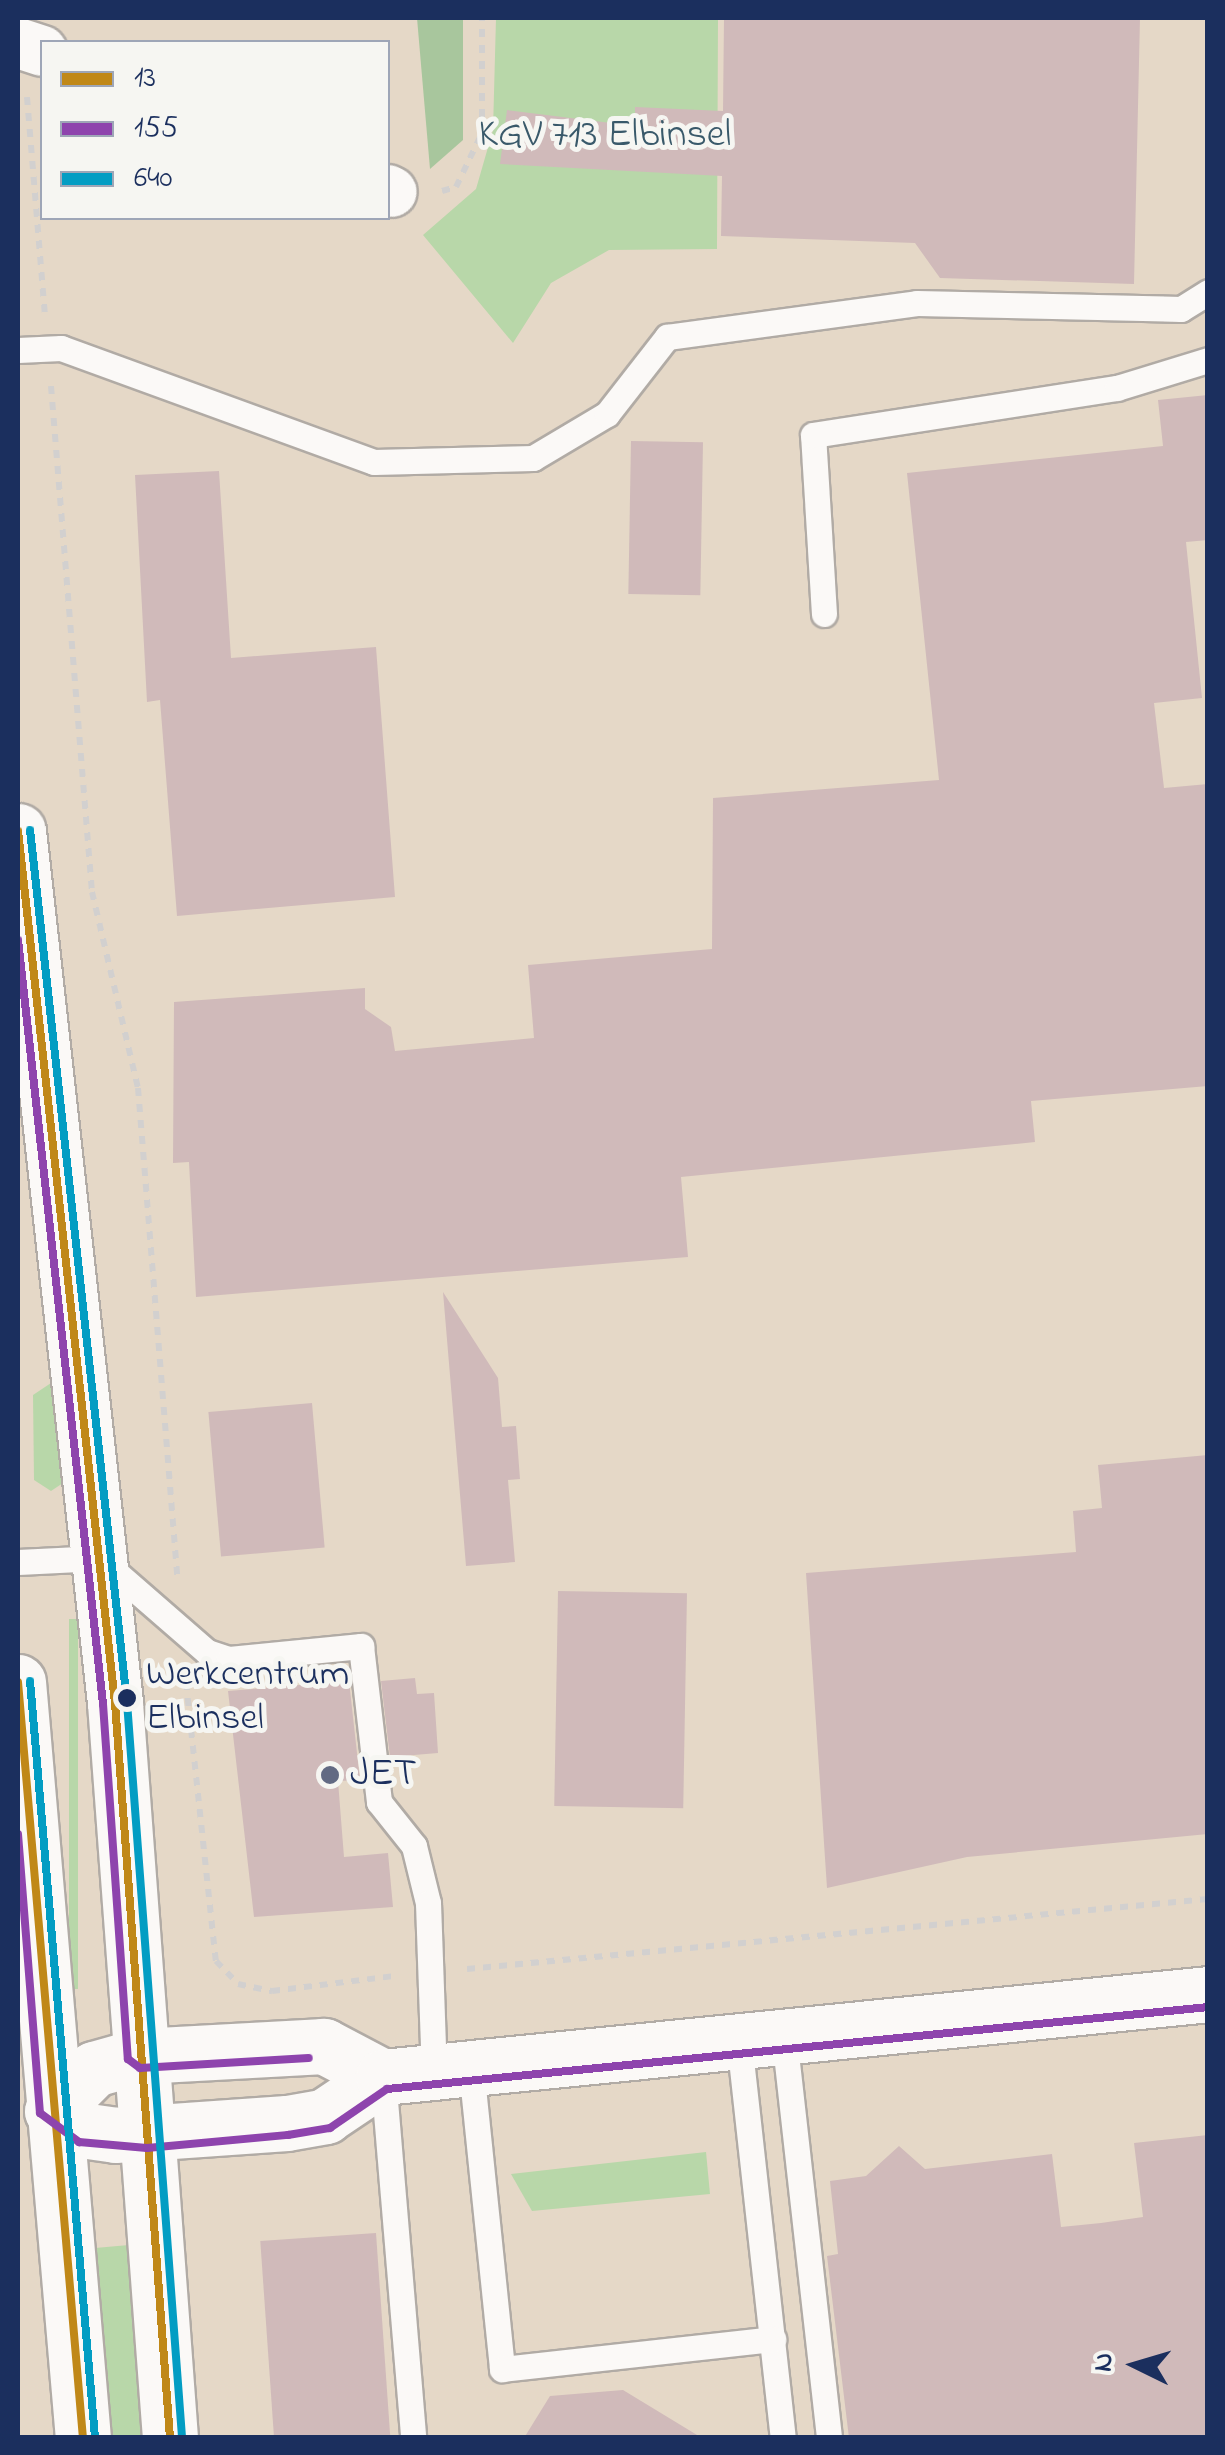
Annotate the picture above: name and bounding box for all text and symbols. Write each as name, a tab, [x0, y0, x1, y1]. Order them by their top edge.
legend	[40, 40, 390, 220]
text: 13	[134, 57, 156, 101]
text: 155	[134, 107, 178, 151]
park label: KGV 713 Elbinsel	[479, 112, 731, 160]
text: 640	[134, 157, 173, 201]
place label: Werkcentrum Elbinsel	[146, 1653, 349, 1742]
marker: Werkcentrum Elbinsel	[117, 1688, 137, 1708]
place label: JET	[350, 1751, 417, 1799]
marker: JET	[319, 1764, 341, 1786]
north arrow	[1085, 2315, 1185, 2415]
text: N	[1083, 2351, 1126, 2374]

